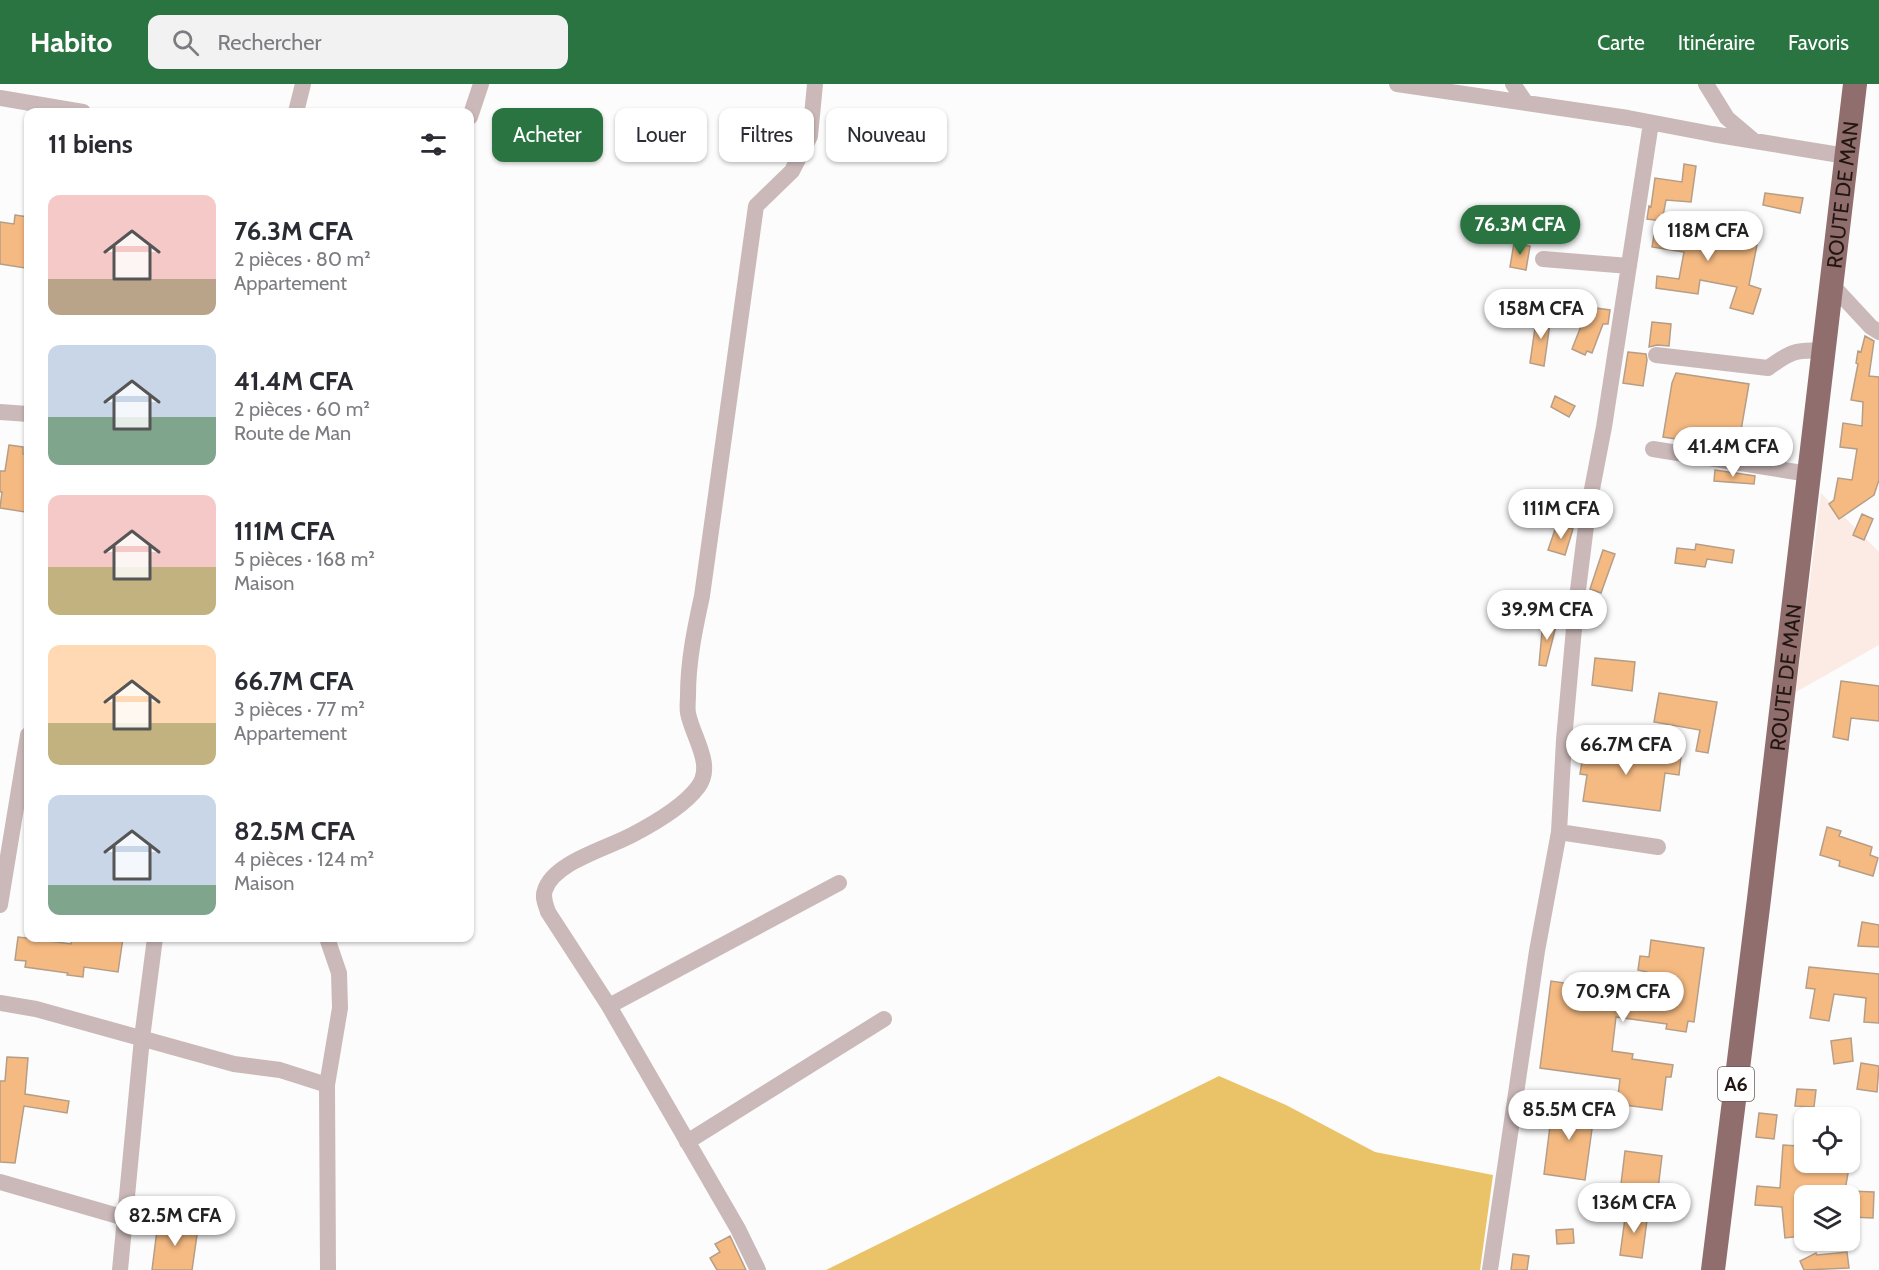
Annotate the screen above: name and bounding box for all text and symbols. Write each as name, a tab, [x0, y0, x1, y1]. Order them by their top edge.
search box	[148, 15, 568, 69]
text: Habito	[30, 25, 112, 59]
icon: search	[169, 26, 202, 59]
text: Rechercher	[217, 29, 322, 56]
text: Carte	[1597, 30, 1645, 55]
text: Itinéraire	[1678, 30, 1755, 55]
text: Favoris	[1788, 30, 1849, 55]
chip: Acheter	[492, 108, 603, 162]
chip: Louer	[615, 108, 707, 162]
chip: Filtres	[719, 108, 814, 162]
chip: Nouveau	[826, 108, 947, 162]
street label: ROUTE DE MAN	[1821, 120, 1863, 270]
text: 11 biens	[48, 128, 133, 160]
icon: filters	[417, 128, 450, 161]
pin: 76.3M CFA	[1451, 205, 1589, 256]
pin: 118M CFA	[1646, 211, 1770, 262]
text: 76.3M CFA	[1474, 212, 1566, 236]
text: 76.3M CFA	[234, 215, 353, 247]
text: 118M CFA	[1667, 218, 1749, 242]
icon: home	[96, 219, 168, 291]
text: 2 pièces · 80 m²	[234, 247, 371, 271]
text: Appartement	[234, 271, 347, 295]
pin: 158M CFA	[1479, 289, 1603, 340]
text: 158M CFA	[1498, 296, 1584, 320]
text: 41.4M CFA	[234, 365, 353, 397]
icon: home	[96, 369, 168, 441]
text: 2 pièces · 60 m²	[234, 397, 370, 421]
text: Route de Man	[234, 421, 351, 445]
pin: 41.4M CFA	[1664, 427, 1802, 478]
text: 41.4M CFA	[1687, 434, 1779, 458]
pin: 111M CFA	[1499, 489, 1623, 540]
text: 111M CFA	[1522, 496, 1600, 520]
text: 111M CFA	[234, 515, 335, 547]
icon: home	[96, 519, 168, 591]
text: 5 pièces · 168 m²	[234, 547, 375, 571]
text: Maison	[234, 571, 294, 595]
pin: 39.9M CFA	[1478, 590, 1616, 641]
text: 39.9M CFA	[1501, 597, 1593, 621]
street label: ROUTE DE MAN	[1764, 602, 1806, 752]
text: 66.7M CFA	[234, 665, 354, 697]
icon: home	[96, 669, 168, 741]
text: 3 pièces · 77 m²	[234, 697, 365, 721]
text: Appartement	[234, 721, 347, 745]
pin: 66.7M CFA	[1557, 725, 1695, 776]
text: 66.7M CFA	[1580, 732, 1672, 756]
text: 82.5M CFA	[234, 815, 355, 847]
icon: home	[96, 819, 168, 891]
text: 4 pièces · 124 m²	[234, 847, 374, 871]
text: Maison	[234, 871, 294, 895]
pin: 70.9M CFA	[1554, 972, 1692, 1023]
text: 70.9M CFA	[1576, 979, 1670, 1003]
road number: A6	[1718, 1067, 1754, 1101]
pin: 85.5M CFA	[1500, 1090, 1638, 1141]
text: 85.5M CFA	[1522, 1097, 1616, 1121]
map controls	[1794, 1107, 1860, 1251]
button: locate	[1794, 1107, 1860, 1173]
pin: 136M CFA	[1572, 1183, 1696, 1234]
button: layers	[1794, 1185, 1860, 1251]
text: 136M CFA	[1592, 1190, 1676, 1214]
pin: 82.5M CFA	[106, 1196, 244, 1247]
text: 82.5M CFA	[128, 1203, 222, 1227]

